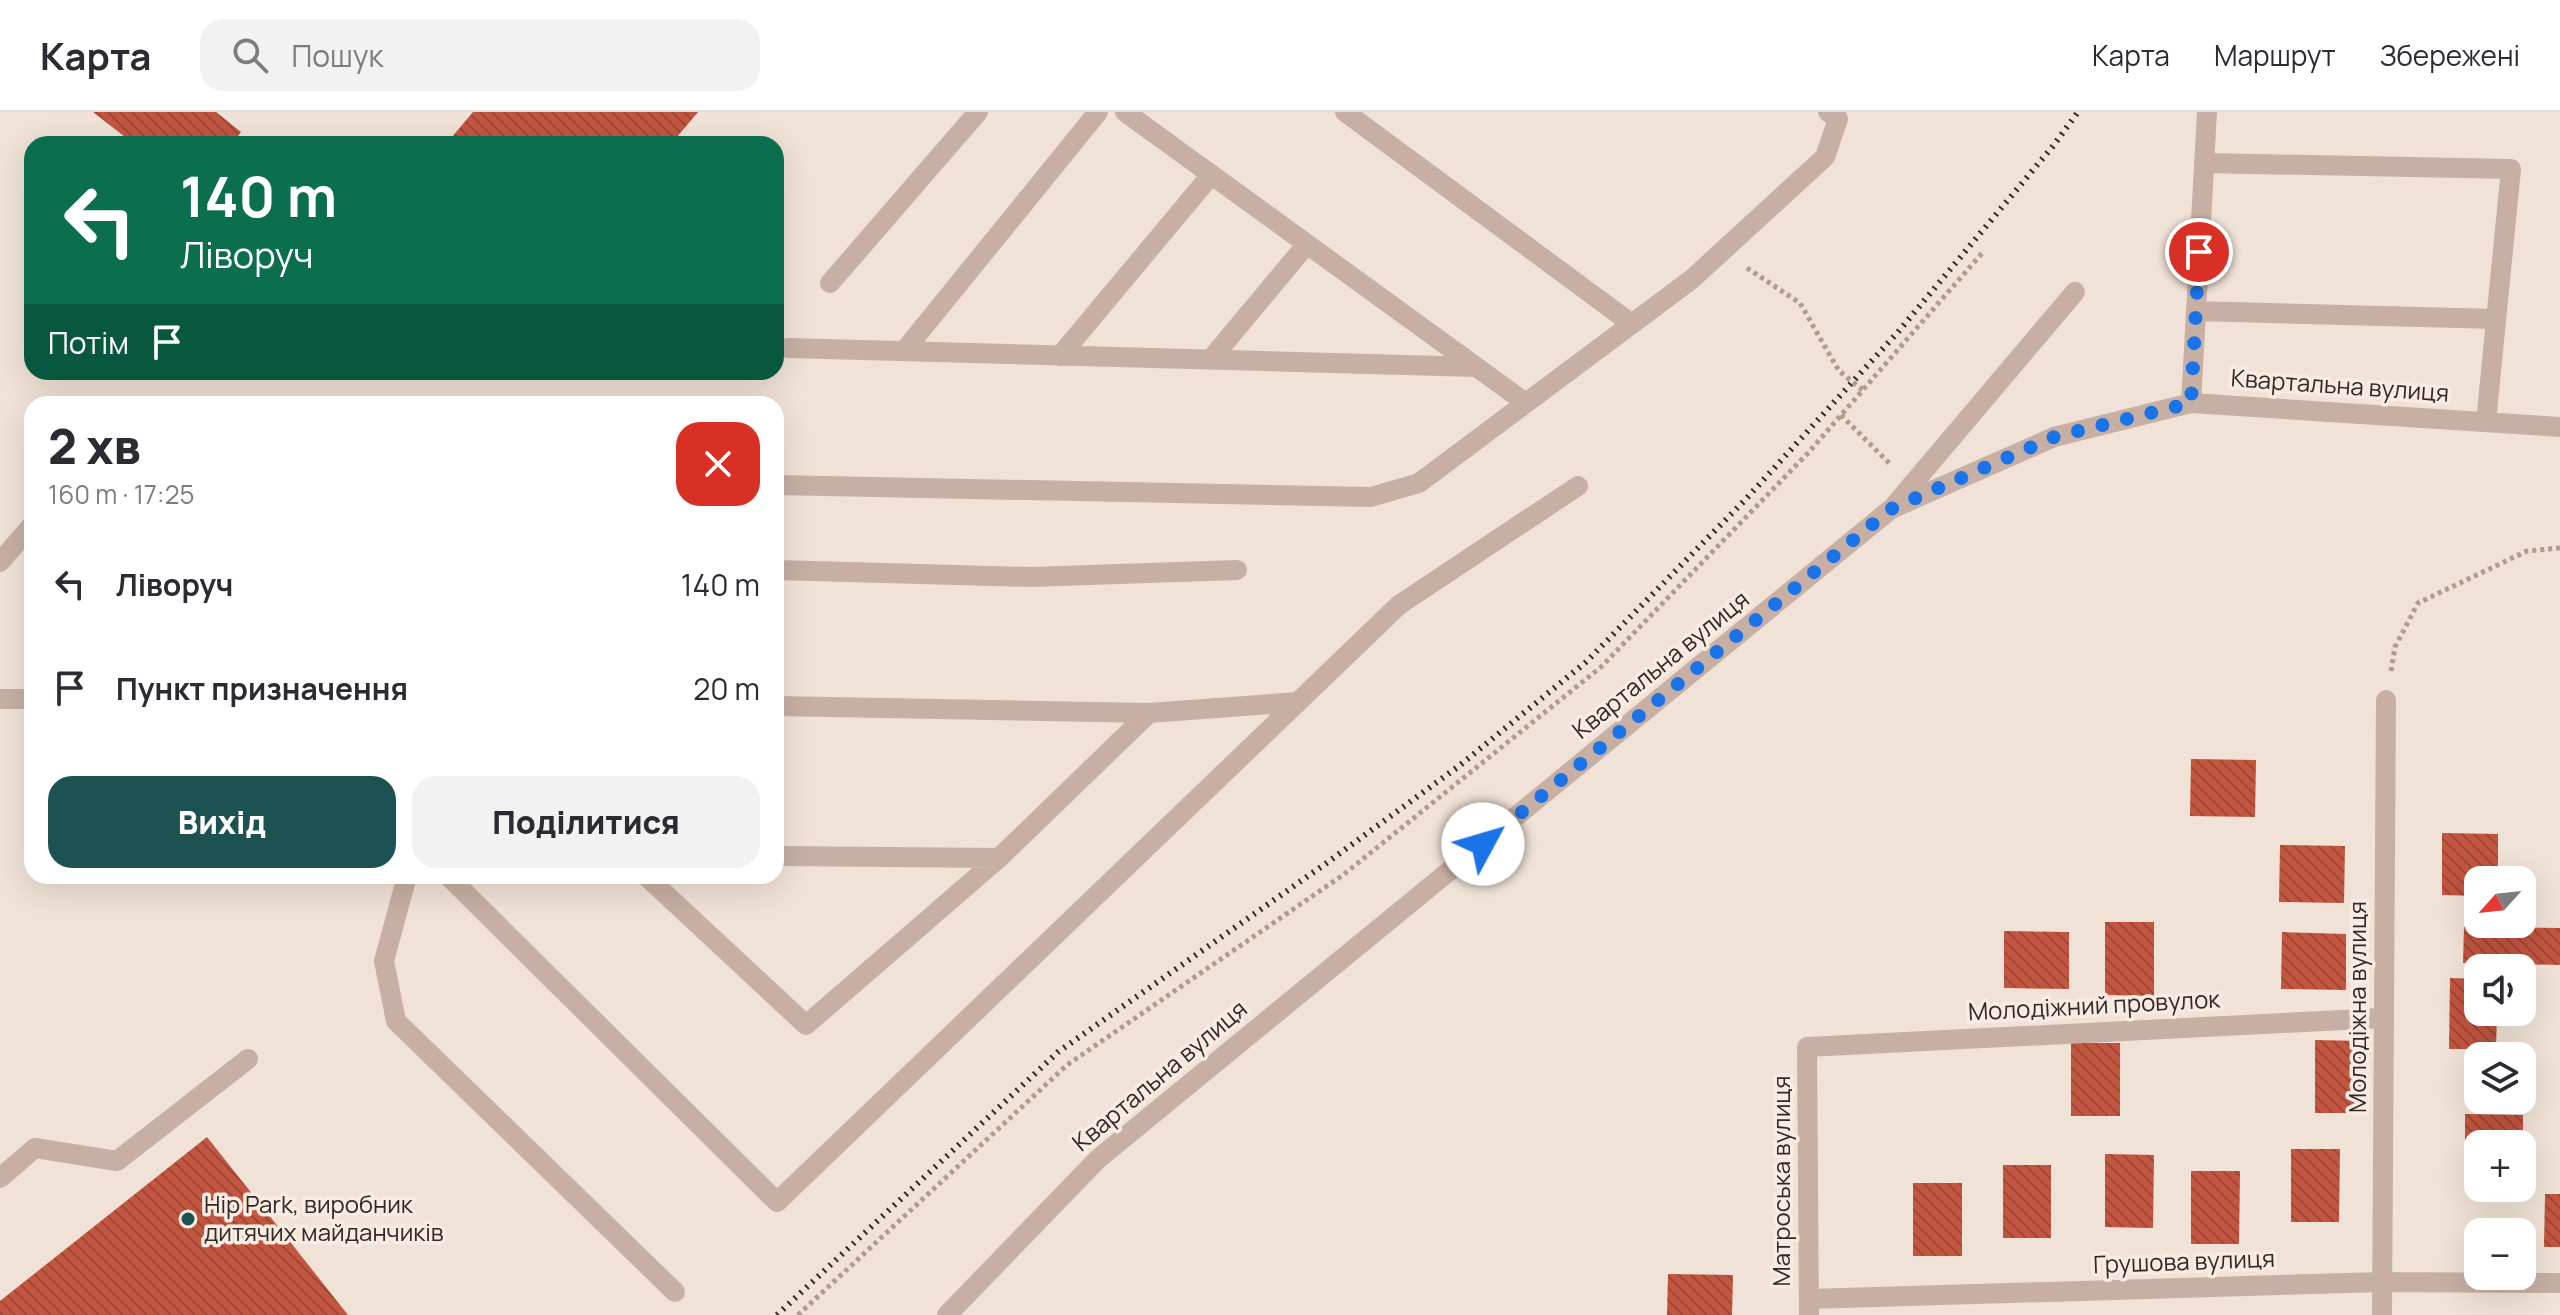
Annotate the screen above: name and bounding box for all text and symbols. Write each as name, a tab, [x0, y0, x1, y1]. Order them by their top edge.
search box	[200, 19, 760, 91]
text: Карта	[40, 29, 152, 81]
icon: search	[228, 33, 272, 77]
text: Пошук	[292, 35, 383, 76]
text: Карта	[2092, 36, 2170, 74]
text: Маршрут	[2214, 36, 2336, 74]
text: Збережені	[2380, 36, 2520, 74]
text: 140 m	[180, 157, 337, 234]
icon: left	[48, 168, 152, 272]
pin	[2165, 218, 2233, 286]
text: Ліворуч	[180, 230, 313, 279]
icon: arrive	[2177, 230, 2221, 274]
icon: arrive	[145, 320, 189, 364]
text: Потім	[48, 322, 129, 363]
street label: Квартальна вулиця	[2230, 360, 2450, 409]
text: 2 хв	[48, 413, 141, 478]
button: close	[676, 422, 760, 506]
text: 160 m · 17:25	[48, 476, 194, 512]
icon: left	[48, 562, 92, 606]
text: Ліворуч	[116, 564, 233, 605]
text: 140 m	[681, 564, 760, 605]
street label: Квартальна вулиця	[1565, 582, 1755, 746]
icon: arrive	[48, 666, 92, 710]
text: Пункт призначення	[116, 668, 408, 709]
text: 20 m	[693, 668, 760, 709]
button: Вихід	[48, 776, 396, 868]
button: Поділитися	[412, 776, 760, 868]
position arrow	[1441, 802, 1525, 886]
north arrow	[2464, 866, 2536, 938]
map controls	[2464, 866, 2536, 1290]
street label: Молодіжна вулиця	[2340, 901, 2373, 1113]
button: sound	[2464, 954, 2536, 1026]
street label: Молодіжний провулок	[1967, 981, 2222, 1028]
street label: Квартальна вулиця	[1065, 992, 1253, 1158]
button: layers	[2464, 1042, 2536, 1114]
street label: Матроська вулиця	[1764, 1076, 1797, 1286]
button: +	[2464, 1130, 2536, 1202]
place label: Hip Park, виробник дитячих майданчиків	[204, 1187, 444, 1248]
marker: Hip Park, виробник дитячих майданчиків	[179, 1210, 197, 1228]
button: −	[2464, 1218, 2536, 1290]
street label: Грушова вулиця	[2092, 1241, 2275, 1280]

